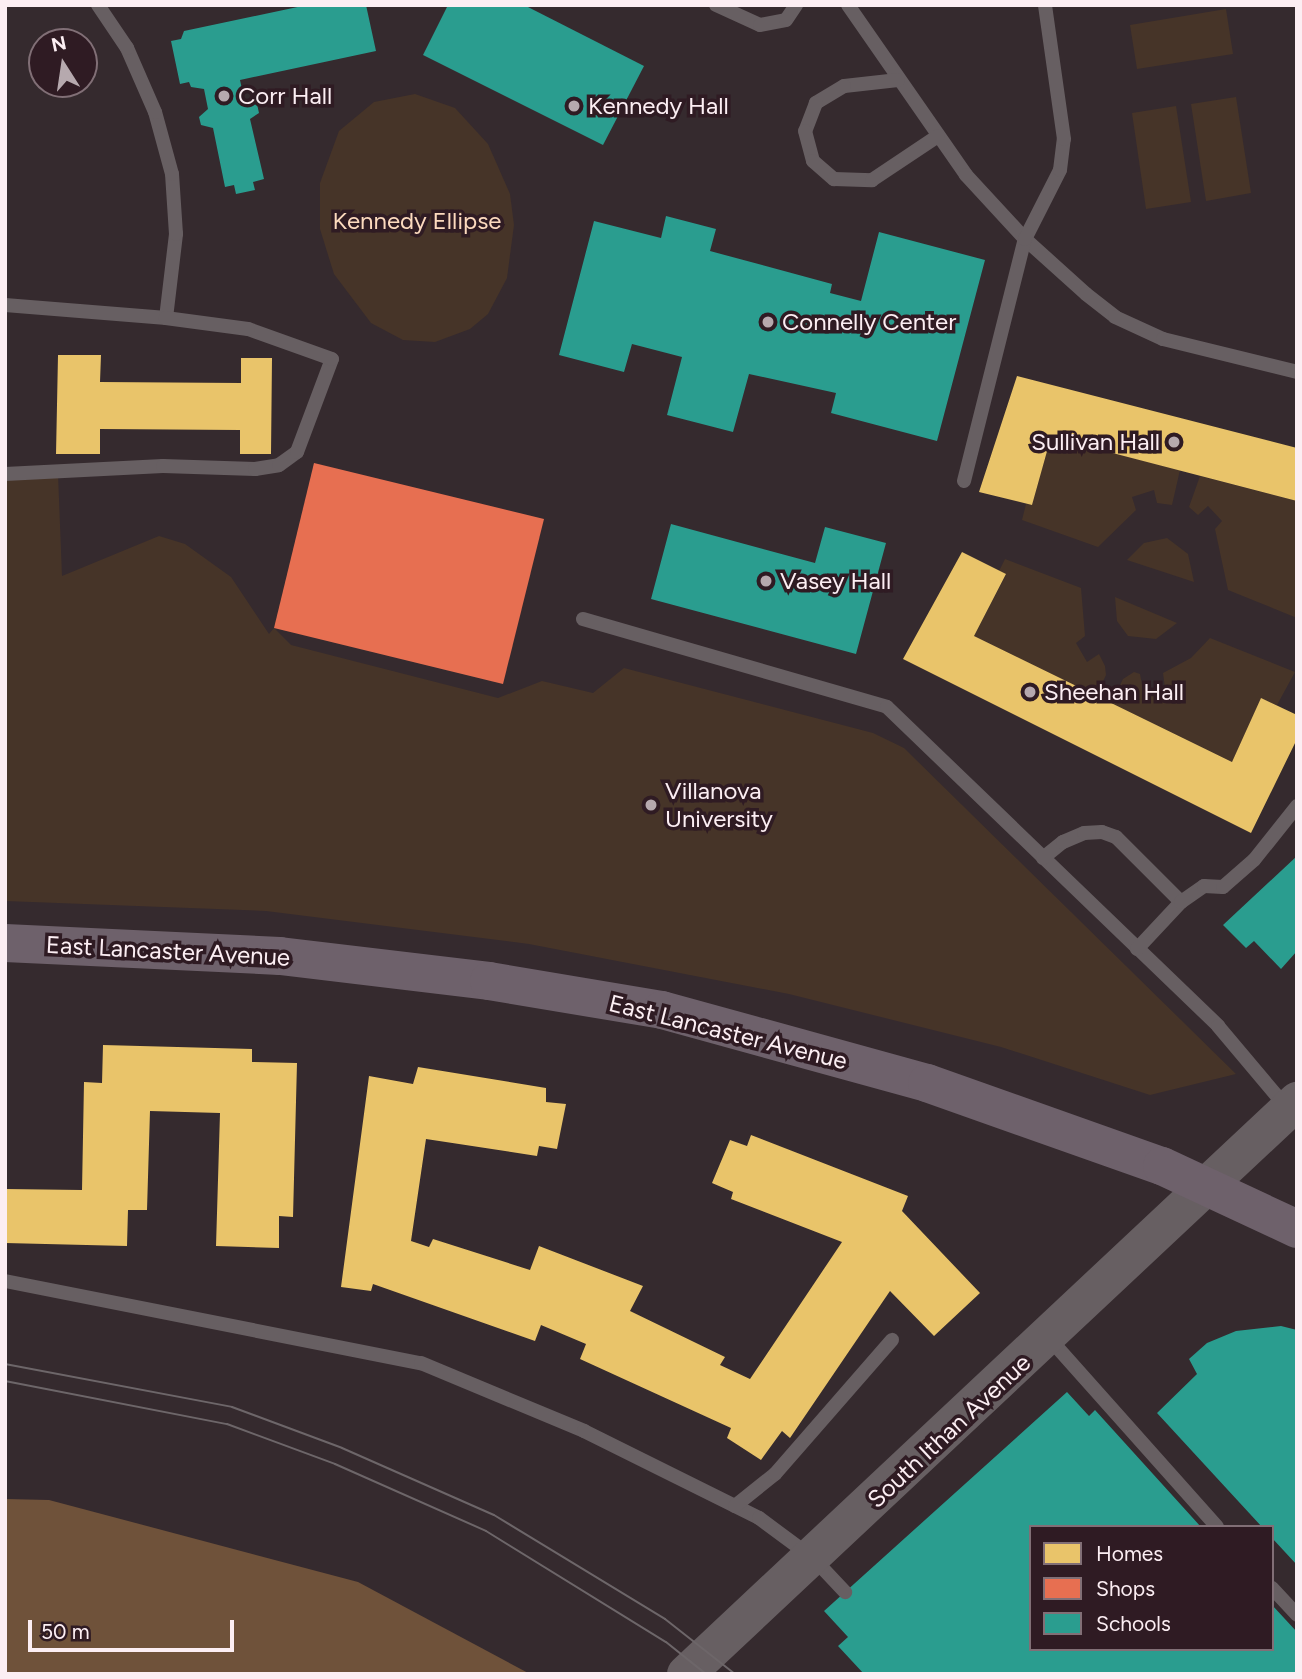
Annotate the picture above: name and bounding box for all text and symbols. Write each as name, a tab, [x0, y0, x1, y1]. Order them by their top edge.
north arrow	[28, 28, 98, 98]
text: N	[49, 31, 69, 57]
place label: Corr Hall	[238, 82, 332, 110]
marker: Corr Hall	[216, 88, 232, 104]
place label: Kennedy Hall	[588, 92, 729, 120]
marker: Kennedy Hall	[566, 98, 582, 114]
park label: Kennedy Ellipse	[333, 207, 501, 235]
place label: Connelly Center	[782, 308, 956, 336]
marker: Connelly Center	[760, 314, 776, 330]
place label: Sullivan Hall	[1031, 428, 1160, 456]
marker: Sullivan Hall	[1166, 434, 1182, 450]
place label: Vasey Hall	[780, 567, 891, 595]
marker: Vasey Hall	[758, 573, 774, 589]
place label: Sheehan Hall	[1044, 678, 1184, 706]
marker: Sheehan Hall	[1022, 684, 1038, 700]
place label: Villanova University	[665, 777, 773, 833]
marker: Villanova University	[643, 797, 659, 813]
street label: East Lancaster Avenue	[45, 930, 291, 972]
street label: East Lancaster Avenue	[606, 988, 850, 1076]
street label: South Ithan Avenue	[862, 1348, 1036, 1514]
legend	[1029, 1525, 1274, 1651]
text: Homes	[1096, 1541, 1163, 1566]
text: Shops	[1096, 1576, 1155, 1601]
scale bar	[32, 1606, 238, 1650]
text: Schools	[1096, 1611, 1171, 1636]
text: 50 m	[41, 1619, 90, 1644]

